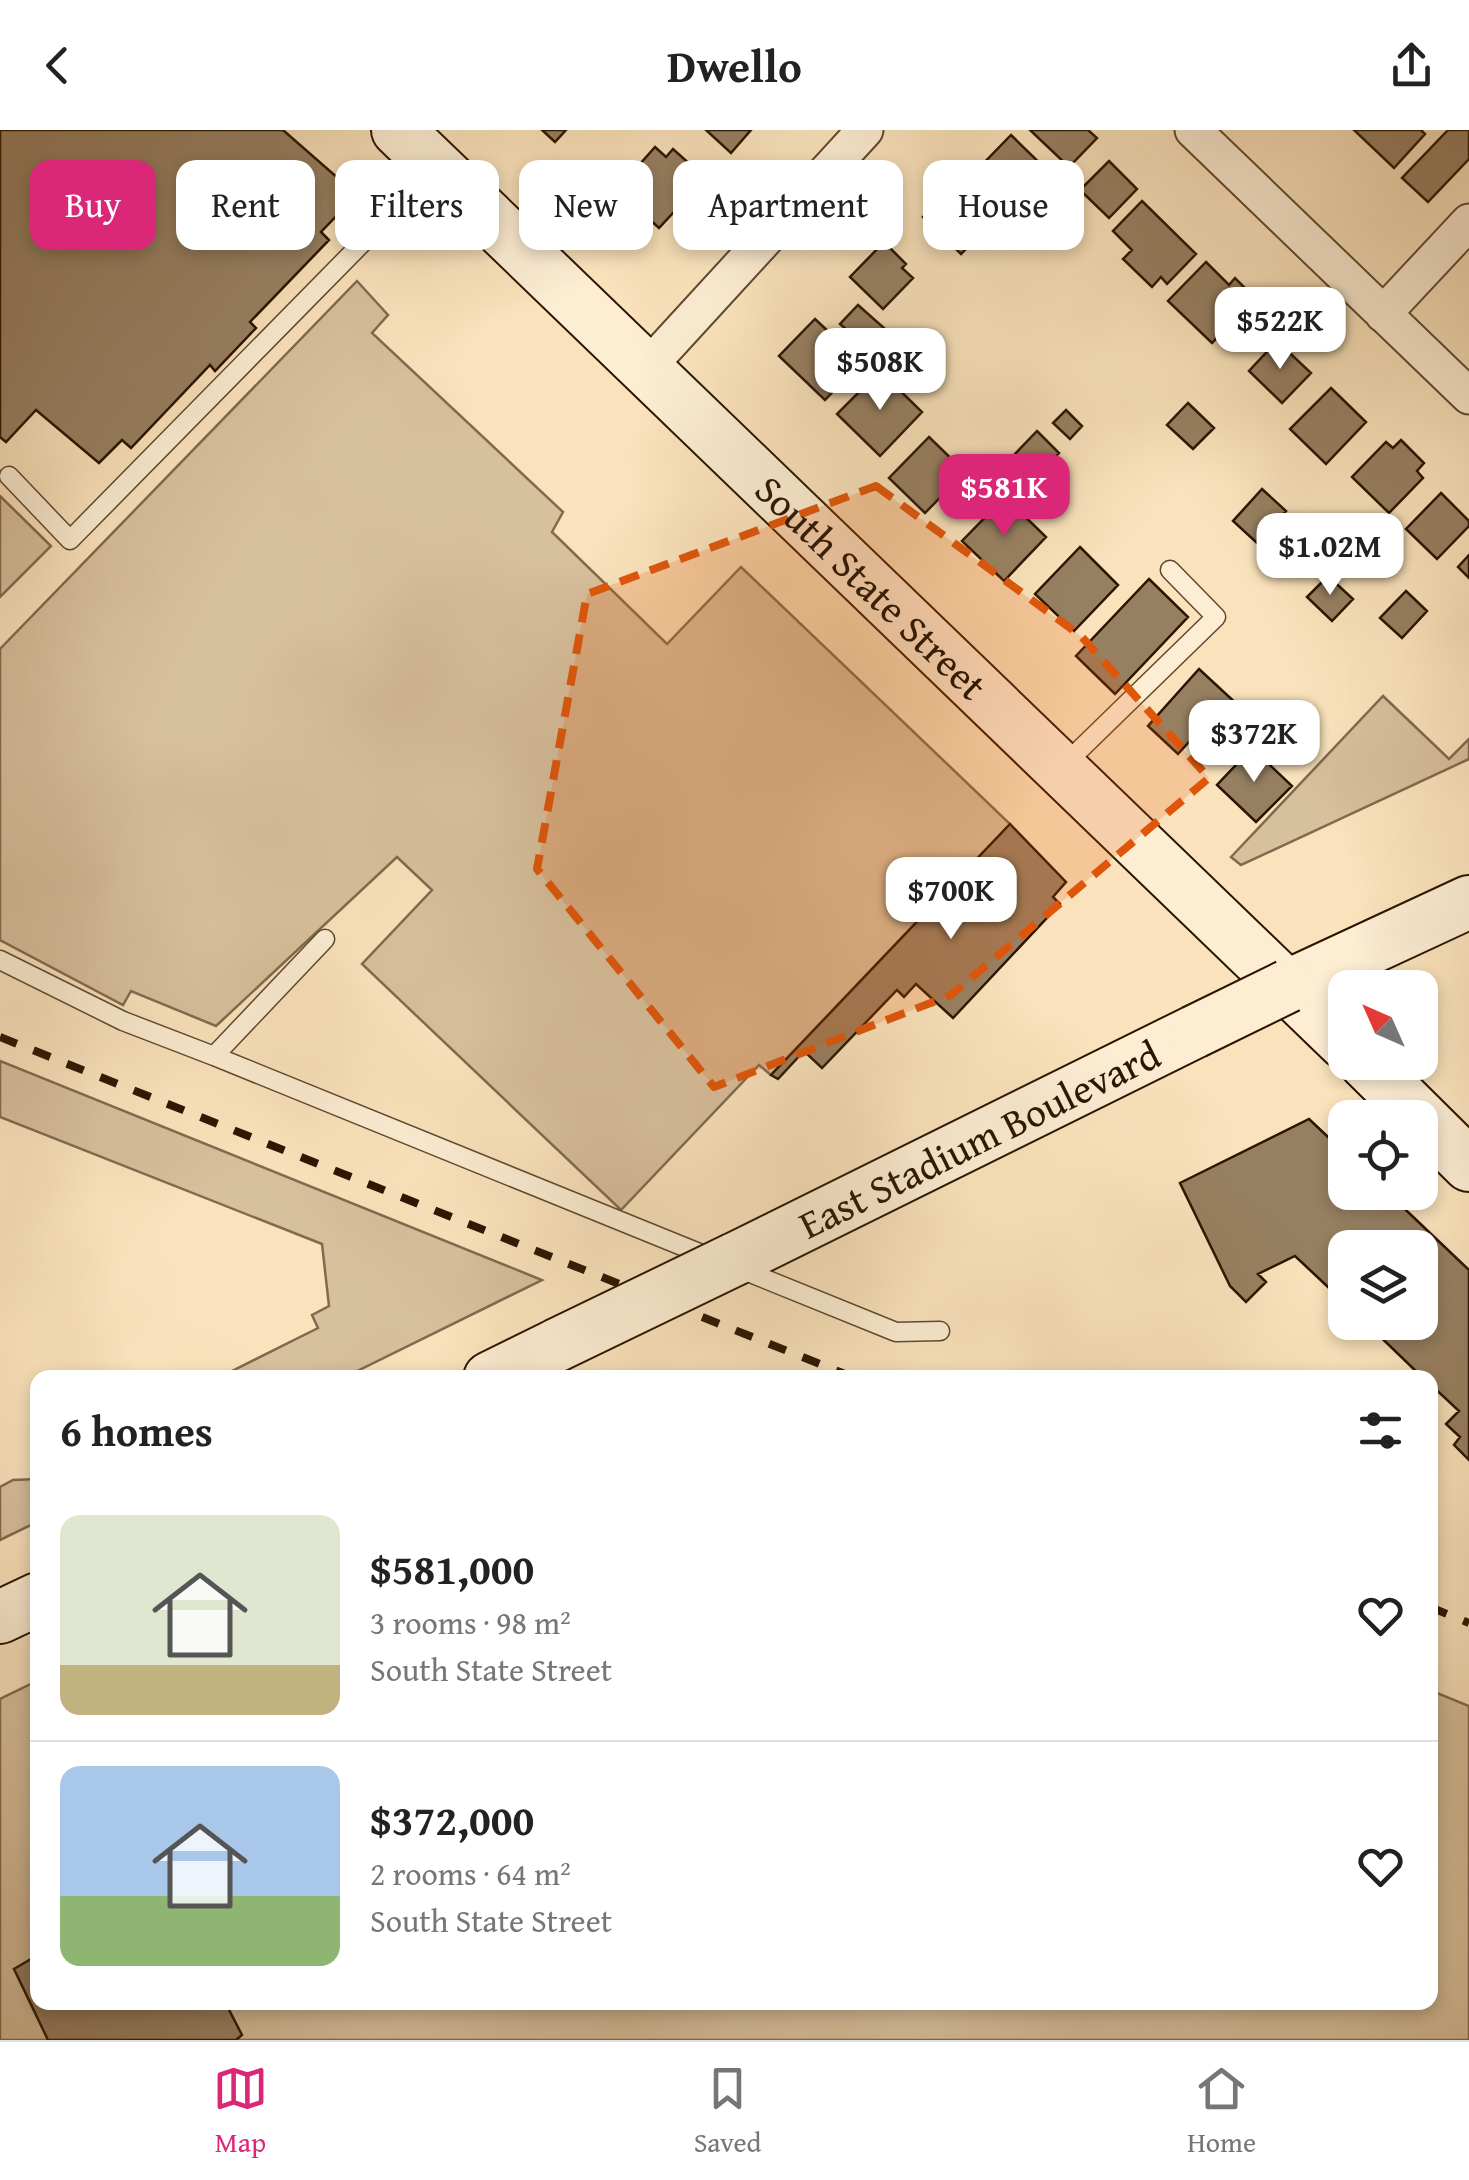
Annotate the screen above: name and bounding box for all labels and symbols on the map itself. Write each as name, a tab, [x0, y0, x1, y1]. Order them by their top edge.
pin: $522K	[1210, 287, 1350, 372]
pin: $508K	[810, 328, 950, 413]
pin: $581K	[934, 454, 1074, 539]
street label: South State Street	[742, 460, 1001, 713]
pin: $1.02M	[1249, 513, 1411, 598]
pin: $372K	[1184, 700, 1324, 785]
pin: $700K	[881, 857, 1021, 942]
north arrow	[1328, 970, 1438, 1080]
street label: East Stadium Boulevard	[788, 1024, 1170, 1253]

